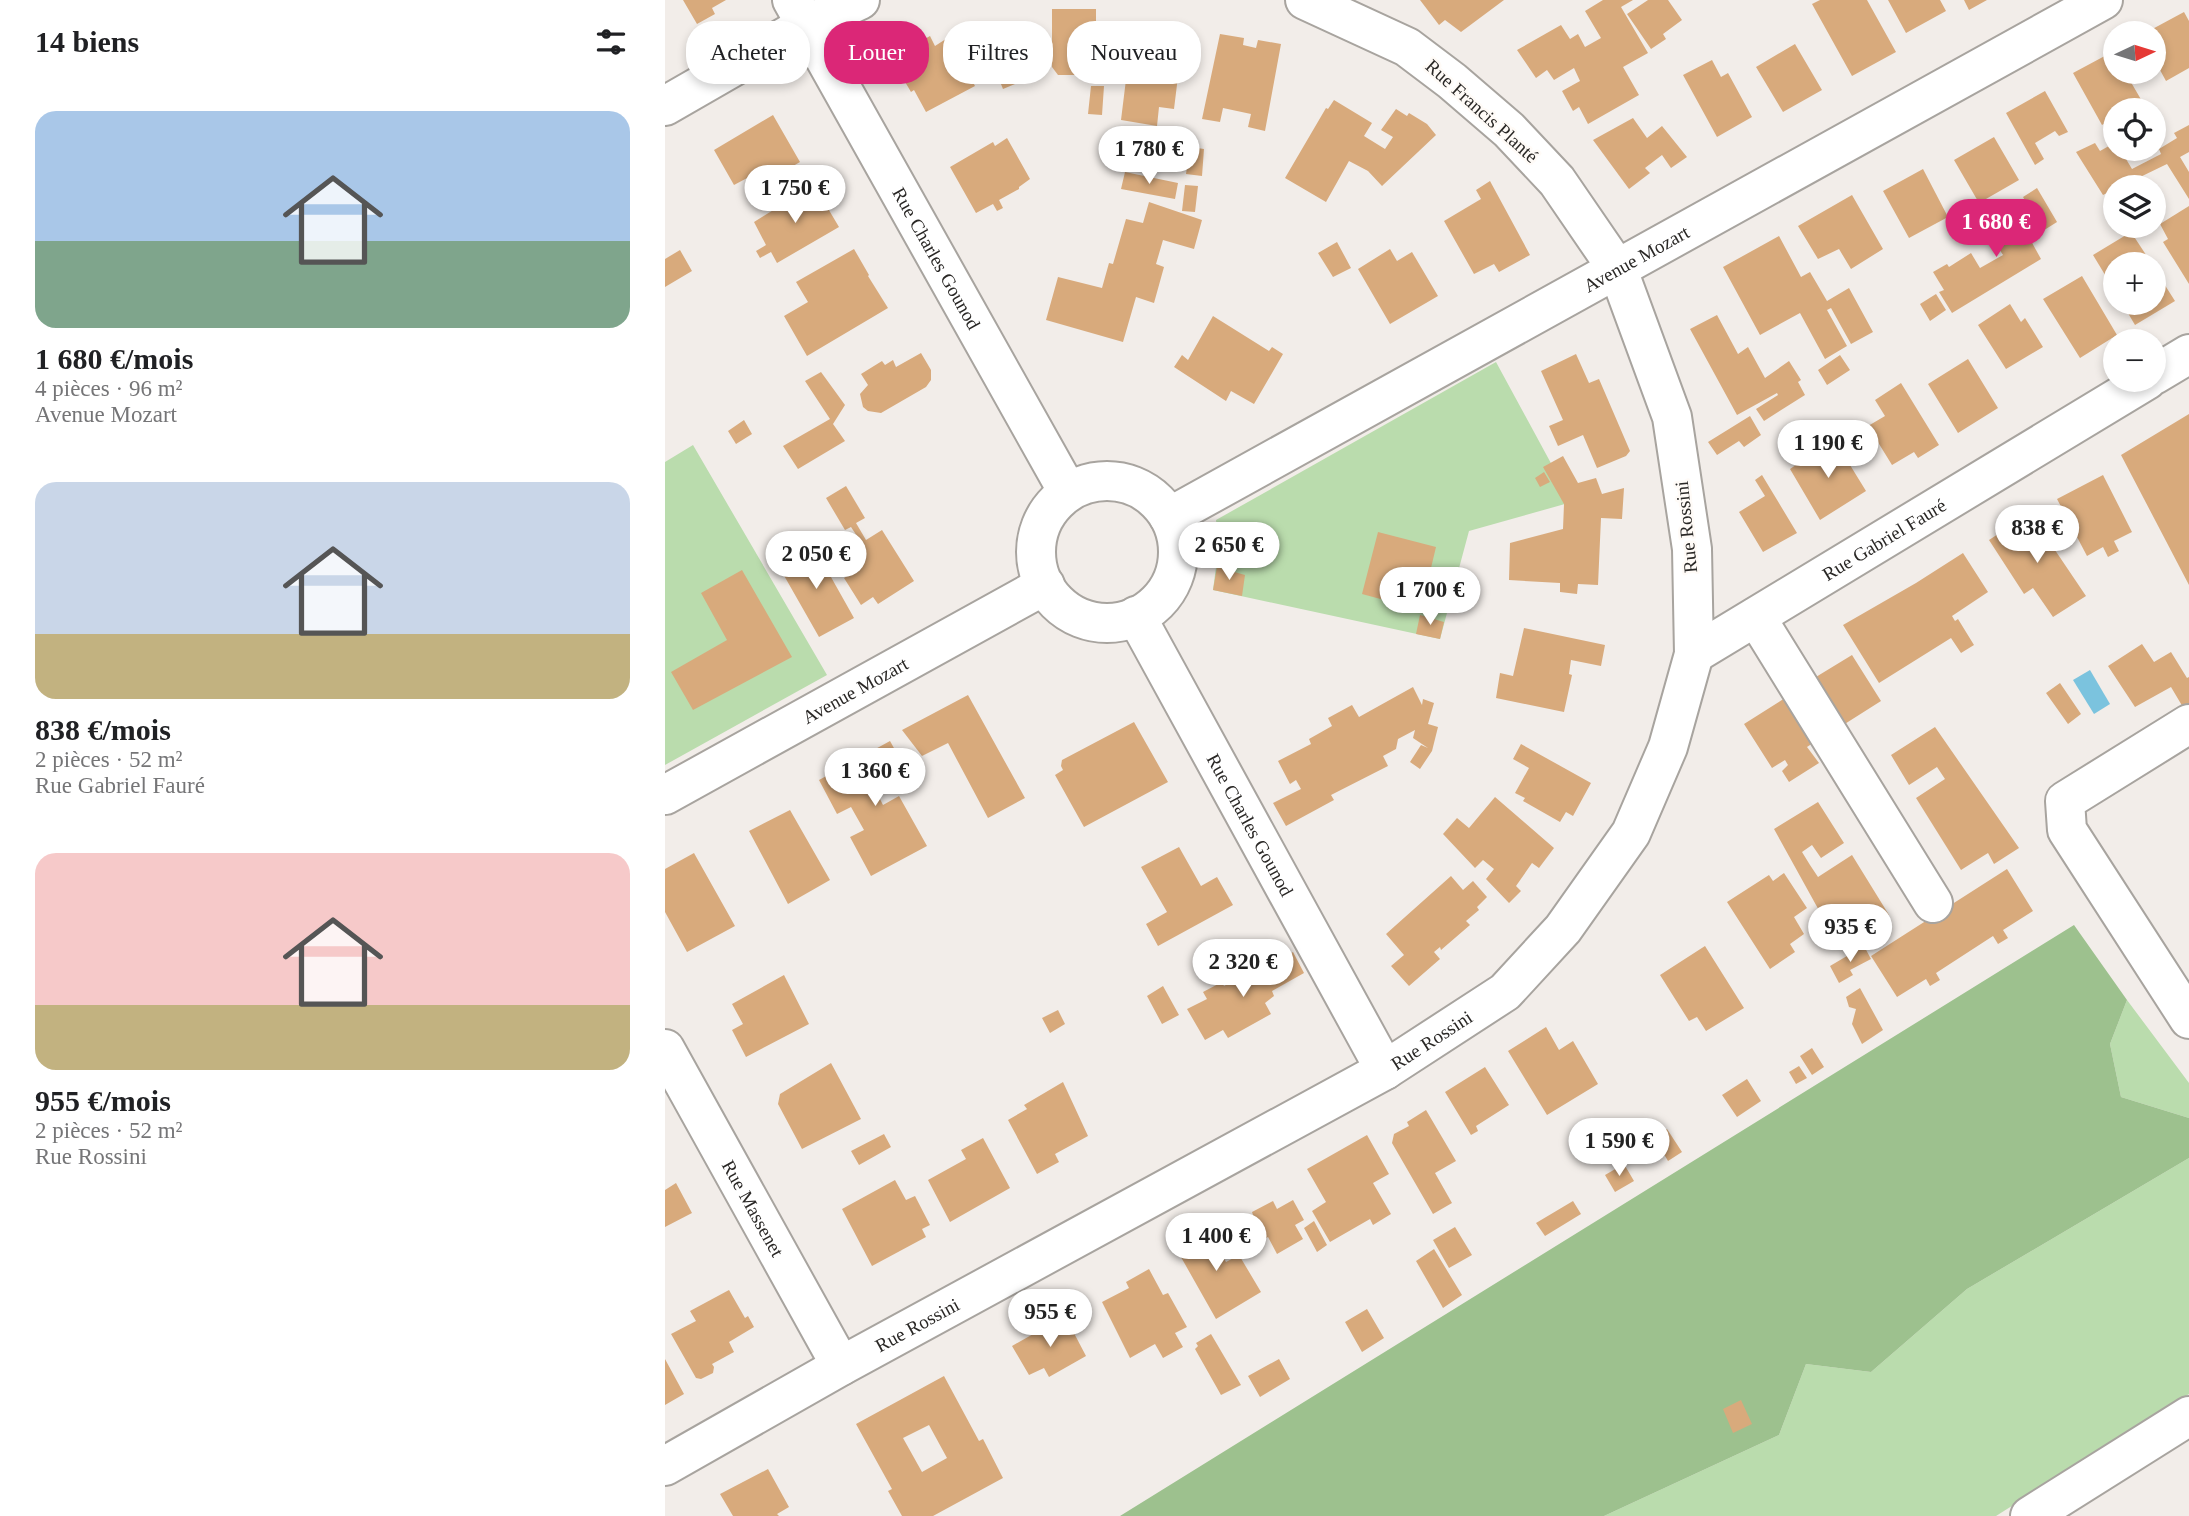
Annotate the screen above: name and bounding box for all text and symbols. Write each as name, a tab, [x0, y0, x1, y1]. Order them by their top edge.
chip: Acheter	[686, 21, 810, 84]
chip: Louer	[824, 21, 929, 84]
chip: Filtres	[943, 21, 1053, 84]
chip: Nouveau	[1067, 21, 1201, 84]
north arrow	[2103, 21, 2167, 84]
map controls	[2103, 21, 2166, 392]
icon: filters	[592, 23, 630, 61]
text: 14 biens	[35, 25, 139, 58]
street label: Rue Francis Planté	[1422, 55, 1542, 167]
button: locate	[2103, 98, 2166, 161]
pin: 1 780 €	[1084, 127, 1214, 186]
text: 1 780 €	[1115, 136, 1184, 161]
icon: home	[270, 157, 396, 283]
pin: 1 750 €	[730, 166, 860, 225]
text: 1 750 €	[761, 175, 830, 200]
button: layers	[2103, 175, 2166, 238]
street label: Rue Charles Gounod	[889, 183, 985, 333]
pin: 1 680 €	[1931, 200, 2061, 259]
text: 1 680 €	[1962, 209, 2031, 234]
street label: Avenue Mozart	[1580, 220, 1693, 296]
button: +	[2103, 252, 2166, 315]
button: −	[2103, 329, 2166, 392]
text: 1 680 €/mois	[35, 342, 193, 375]
text: 4 pièces · 96 m²	[35, 376, 182, 401]
text: Avenue Mozart	[35, 402, 177, 427]
pin: 1 190 €	[1763, 420, 1893, 480]
text: 1 190 €	[1794, 430, 1863, 455]
street label: Rue Rossini	[1671, 480, 1701, 574]
street label: Rue Gabriel Fauré	[1818, 494, 1949, 584]
pin: 838 €	[1988, 505, 2086, 565]
text: 838 €	[2011, 515, 2063, 540]
pin: 2 650 €	[1164, 522, 1294, 582]
icon: home	[270, 528, 396, 654]
pin: 2 050 €	[751, 532, 881, 591]
text: 2 650 €	[1195, 532, 1264, 557]
text: 2 050 €	[782, 541, 851, 566]
pin: 1 700 €	[1365, 568, 1495, 627]
text: 1 700 €	[1396, 577, 1465, 602]
street label: Avenue Mozart	[799, 652, 912, 728]
text: 838 €/mois	[35, 713, 171, 746]
text: 2 pièces · 52 m²	[35, 747, 182, 772]
pin: 1 360 €	[810, 748, 940, 808]
street label: Rue Charles Gounod	[1203, 750, 1298, 900]
text: 1 360 €	[841, 758, 910, 783]
text: Rue Gabriel Fauré	[35, 773, 205, 798]
icon: home	[270, 899, 396, 1025]
pin: 935 €	[1801, 904, 1899, 964]
text: 935 €	[1824, 914, 1876, 939]
pin: 2 320 €	[1178, 940, 1308, 999]
text: 2 320 €	[1209, 949, 1278, 974]
street label: Rue Rossini	[1387, 1006, 1476, 1074]
text: 955 €/mois	[35, 1084, 171, 1117]
text: 2 pièces · 52 m²	[35, 1118, 182, 1143]
pin: 1 590 €	[1554, 1118, 1684, 1178]
text: 1 590 €	[1585, 1128, 1654, 1153]
text: Rue Rossini	[35, 1144, 147, 1169]
street label: Rue Massenet	[718, 1156, 789, 1261]
pin: 1 400 €	[1151, 1214, 1281, 1273]
text: 1 400 €	[1182, 1223, 1251, 1248]
pin: 955 €	[1001, 1290, 1099, 1349]
street label: Rue Rossini	[871, 1293, 963, 1356]
text: 955 €	[1024, 1299, 1076, 1324]

